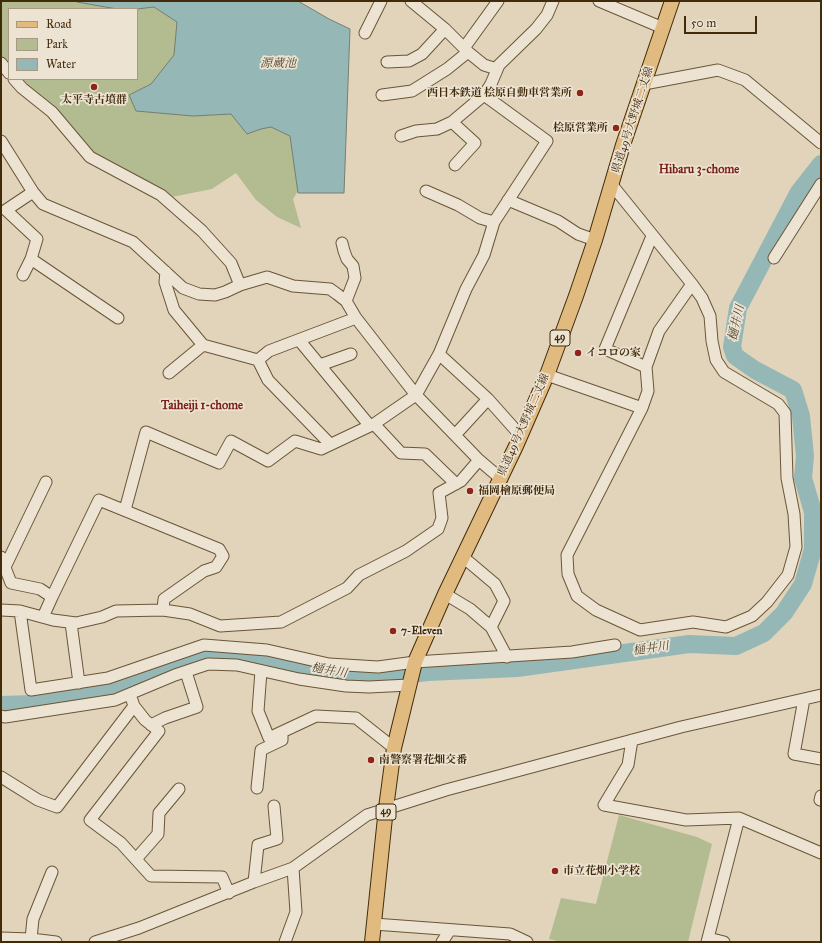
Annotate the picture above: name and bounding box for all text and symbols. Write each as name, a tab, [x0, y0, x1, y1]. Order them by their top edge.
legend	[8, 8, 138, 80]
scale bar	[686, 8, 759, 34]
text: 50 m	[691, 16, 716, 30]
text: Road	[46, 17, 72, 31]
text: Park	[46, 37, 68, 51]
text: Water	[46, 57, 76, 71]
water label: 源蔵池	[260, 57, 296, 71]
street label: 県道49号大野城二丈線	[610, 65, 656, 175]
marker: 太平寺古墳群	[89, 82, 99, 92]
place label: 西日本鉄道 桧原自動車営業所	[427, 86, 572, 100]
marker: 西日本鉄道 桧原自動車営業所	[575, 88, 585, 98]
place label: 太平寺古墳群	[61, 93, 127, 107]
place label: 桧原営業所	[553, 121, 608, 135]
marker: 桧原営業所	[611, 123, 621, 133]
district label: Hibaru 3-chome	[659, 163, 739, 177]
water label: 樋井川	[726, 304, 748, 342]
road number: 49	[550, 330, 570, 346]
place label: イコロの家	[586, 346, 641, 360]
marker: イコロの家	[573, 348, 583, 358]
street label: 県道49号大野城二丈線	[495, 372, 553, 478]
district label: Taiheiji 1-chome	[161, 399, 243, 413]
place label: 福岡檜原郵便局	[478, 484, 555, 498]
marker: 福岡檜原郵便局	[465, 486, 475, 496]
place label: 7-Eleven	[401, 624, 442, 638]
marker: 7-Eleven	[388, 626, 398, 636]
water label: 樋井川	[632, 639, 670, 659]
water label: 樋井川	[310, 661, 348, 681]
place label: 南警察署花畑交番	[379, 753, 467, 767]
marker: 南警察署花畑交番	[366, 755, 376, 765]
road number: 49	[376, 804, 396, 820]
place label: 市立花畑小学校	[563, 864, 640, 878]
marker: 市立花畑小学校	[550, 866, 560, 876]

